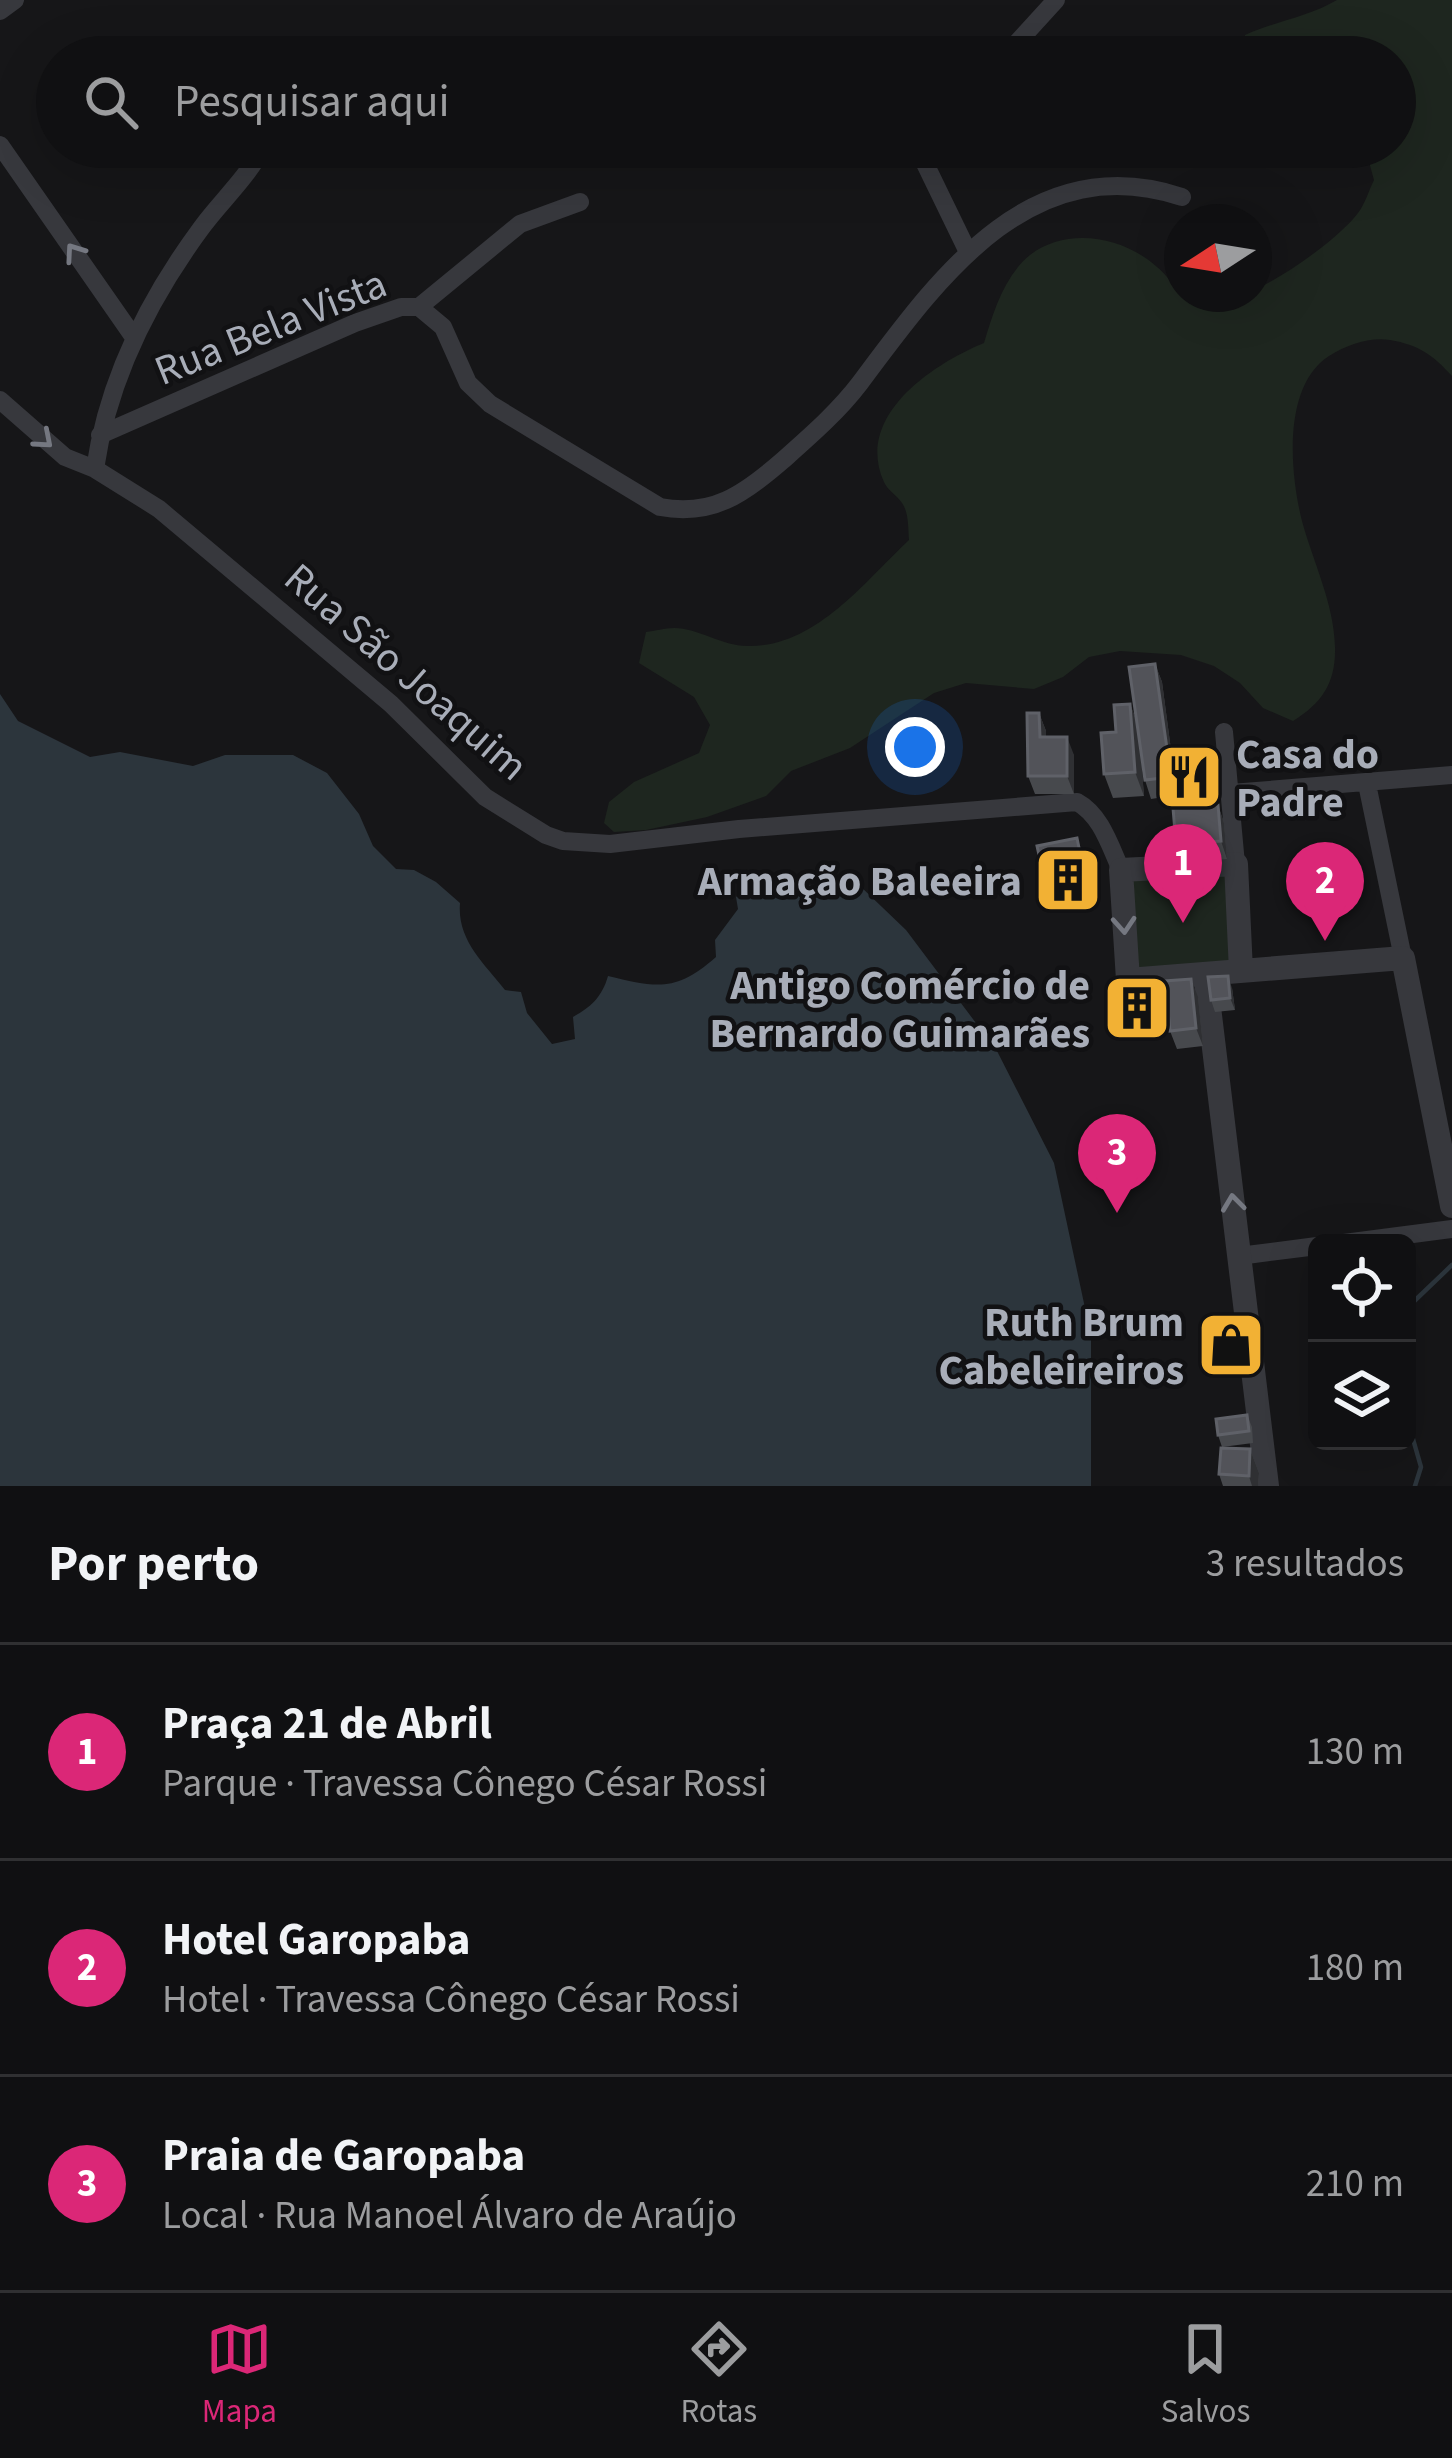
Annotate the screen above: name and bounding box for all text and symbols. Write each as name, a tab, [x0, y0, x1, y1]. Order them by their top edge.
search box	[36, 36, 1416, 168]
icon: search	[78, 69, 144, 135]
text: Pesquisar aqui	[174, 70, 449, 134]
north arrow	[1164, 204, 1272, 312]
one-way arrow	[67, 243, 89, 265]
street label: Rua Bela Vista	[146, 254, 396, 402]
one-way arrow	[30, 426, 52, 447]
street label: Rua São Joaquim	[271, 550, 541, 795]
your location	[885, 717, 945, 777]
place label: Casa do Padre	[1236, 725, 1379, 833]
restaurant icon: Casa do Padre	[1154, 742, 1224, 812]
pin: 1	[1144, 824, 1222, 923]
pin: 2	[1286, 842, 1364, 941]
building icon: Armação Baleeira	[1033, 845, 1103, 915]
place label: Armação Baleeira	[697, 852, 1022, 912]
one-way arrow	[1111, 916, 1137, 935]
place label: Antigo Comércio de Bernardo Guimarães	[709, 956, 1090, 1064]
building icon: Antigo Comércio de Bernardo Guimarães	[1102, 973, 1172, 1043]
pin: 3	[1078, 1114, 1156, 1213]
one-way arrow	[1220, 1193, 1246, 1213]
map controls	[1308, 1234, 1416, 1450]
button: locate	[1308, 1234, 1416, 1342]
place label: Ruth Brum Cabeleireiros	[939, 1293, 1184, 1401]
shop icon: Ruth Brum Cabeleireiros	[1196, 1310, 1266, 1380]
button: layers	[1308, 1342, 1416, 1450]
text: Por perto	[48, 1528, 259, 1600]
text: 3 resultados	[1206, 1536, 1404, 1592]
text: Praça 21 de Abril	[162, 1692, 492, 1756]
text: 1	[77, 1724, 97, 1780]
text: 130 m	[1306, 1724, 1404, 1780]
text: Parque · Travessa Cônego César Rossi	[162, 1756, 767, 1812]
text: Hotel Garopaba	[162, 1908, 471, 1972]
text: 2	[77, 1940, 97, 1996]
text: 180 m	[1306, 1940, 1404, 1996]
text: Hotel · Travessa Cônego César Rossi	[162, 1972, 740, 2028]
text: Praia de Garopaba	[162, 2124, 525, 2188]
text: 3	[77, 2156, 97, 2212]
text: 210 m	[1306, 2156, 1404, 2212]
text: Local · Rua Manoel Álvaro de Araújo	[162, 2188, 737, 2244]
tab: Mapa	[202, 2316, 277, 2435]
tab: Rotas	[680, 2316, 757, 2435]
tab: Salvos	[1161, 2316, 1250, 2435]

